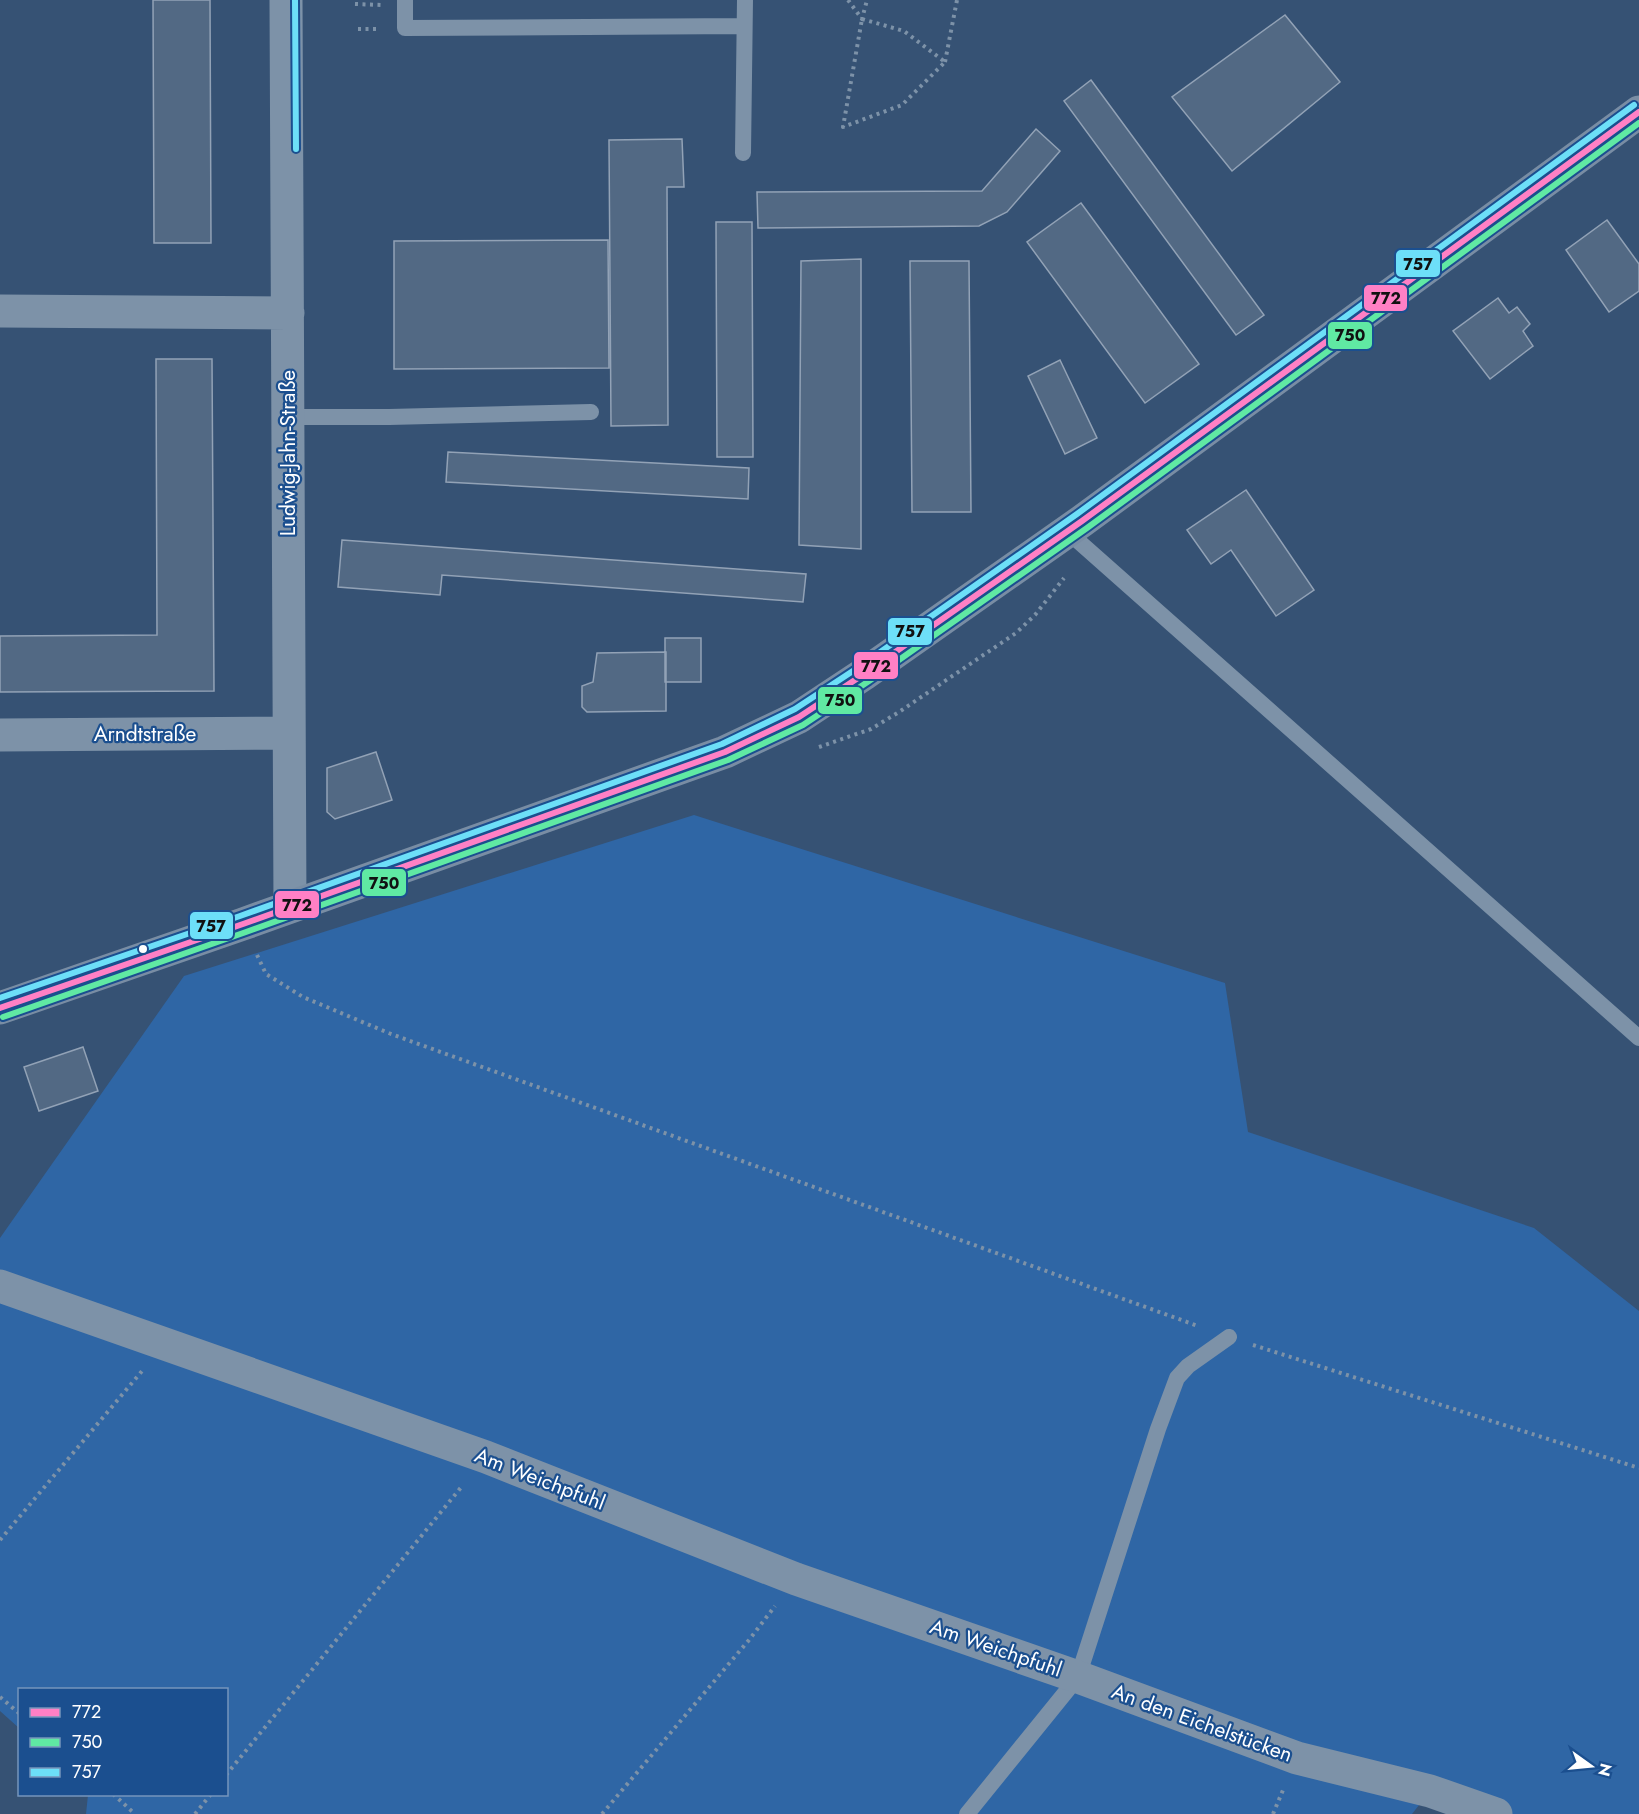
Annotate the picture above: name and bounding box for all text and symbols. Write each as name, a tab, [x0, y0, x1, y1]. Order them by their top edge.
line badge: 757	[1395, 249, 1441, 278]
text: 757	[1403, 253, 1433, 276]
line badge: 772	[1363, 284, 1408, 312]
text: 772	[1371, 287, 1401, 310]
line badge: 750	[1327, 321, 1373, 350]
text: 750	[1335, 324, 1365, 347]
street label: Ludwig-Jahn-Straße	[273, 370, 303, 536]
line badge: 757	[887, 617, 933, 646]
text: 757	[895, 620, 925, 643]
line badge: 772	[853, 651, 899, 680]
text: 772	[861, 655, 891, 678]
line badge: 750	[817, 686, 863, 715]
text: 750	[825, 689, 855, 712]
street label: Arndtstraße	[94, 719, 196, 749]
line badge: 750	[361, 868, 407, 897]
text: 750	[369, 872, 399, 895]
line badge: 772	[274, 890, 320, 919]
text: 772	[282, 894, 312, 917]
line badge: 757	[189, 911, 234, 940]
text: 757	[196, 915, 226, 938]
unlabelled marker	[137, 943, 149, 955]
street label: Am Weichpfuhl	[470, 1440, 610, 1518]
street label: Am Weichpfuhl	[926, 1611, 1066, 1685]
street label: An den Eichelstücken	[1107, 1676, 1297, 1770]
legend	[18, 1688, 228, 1796]
text: 772	[72, 1699, 101, 1725]
text: 750	[72, 1729, 103, 1755]
north arrow	[1561, 1736, 1621, 1796]
text: 757	[72, 1759, 102, 1785]
text: N	[1592, 1761, 1618, 1779]

